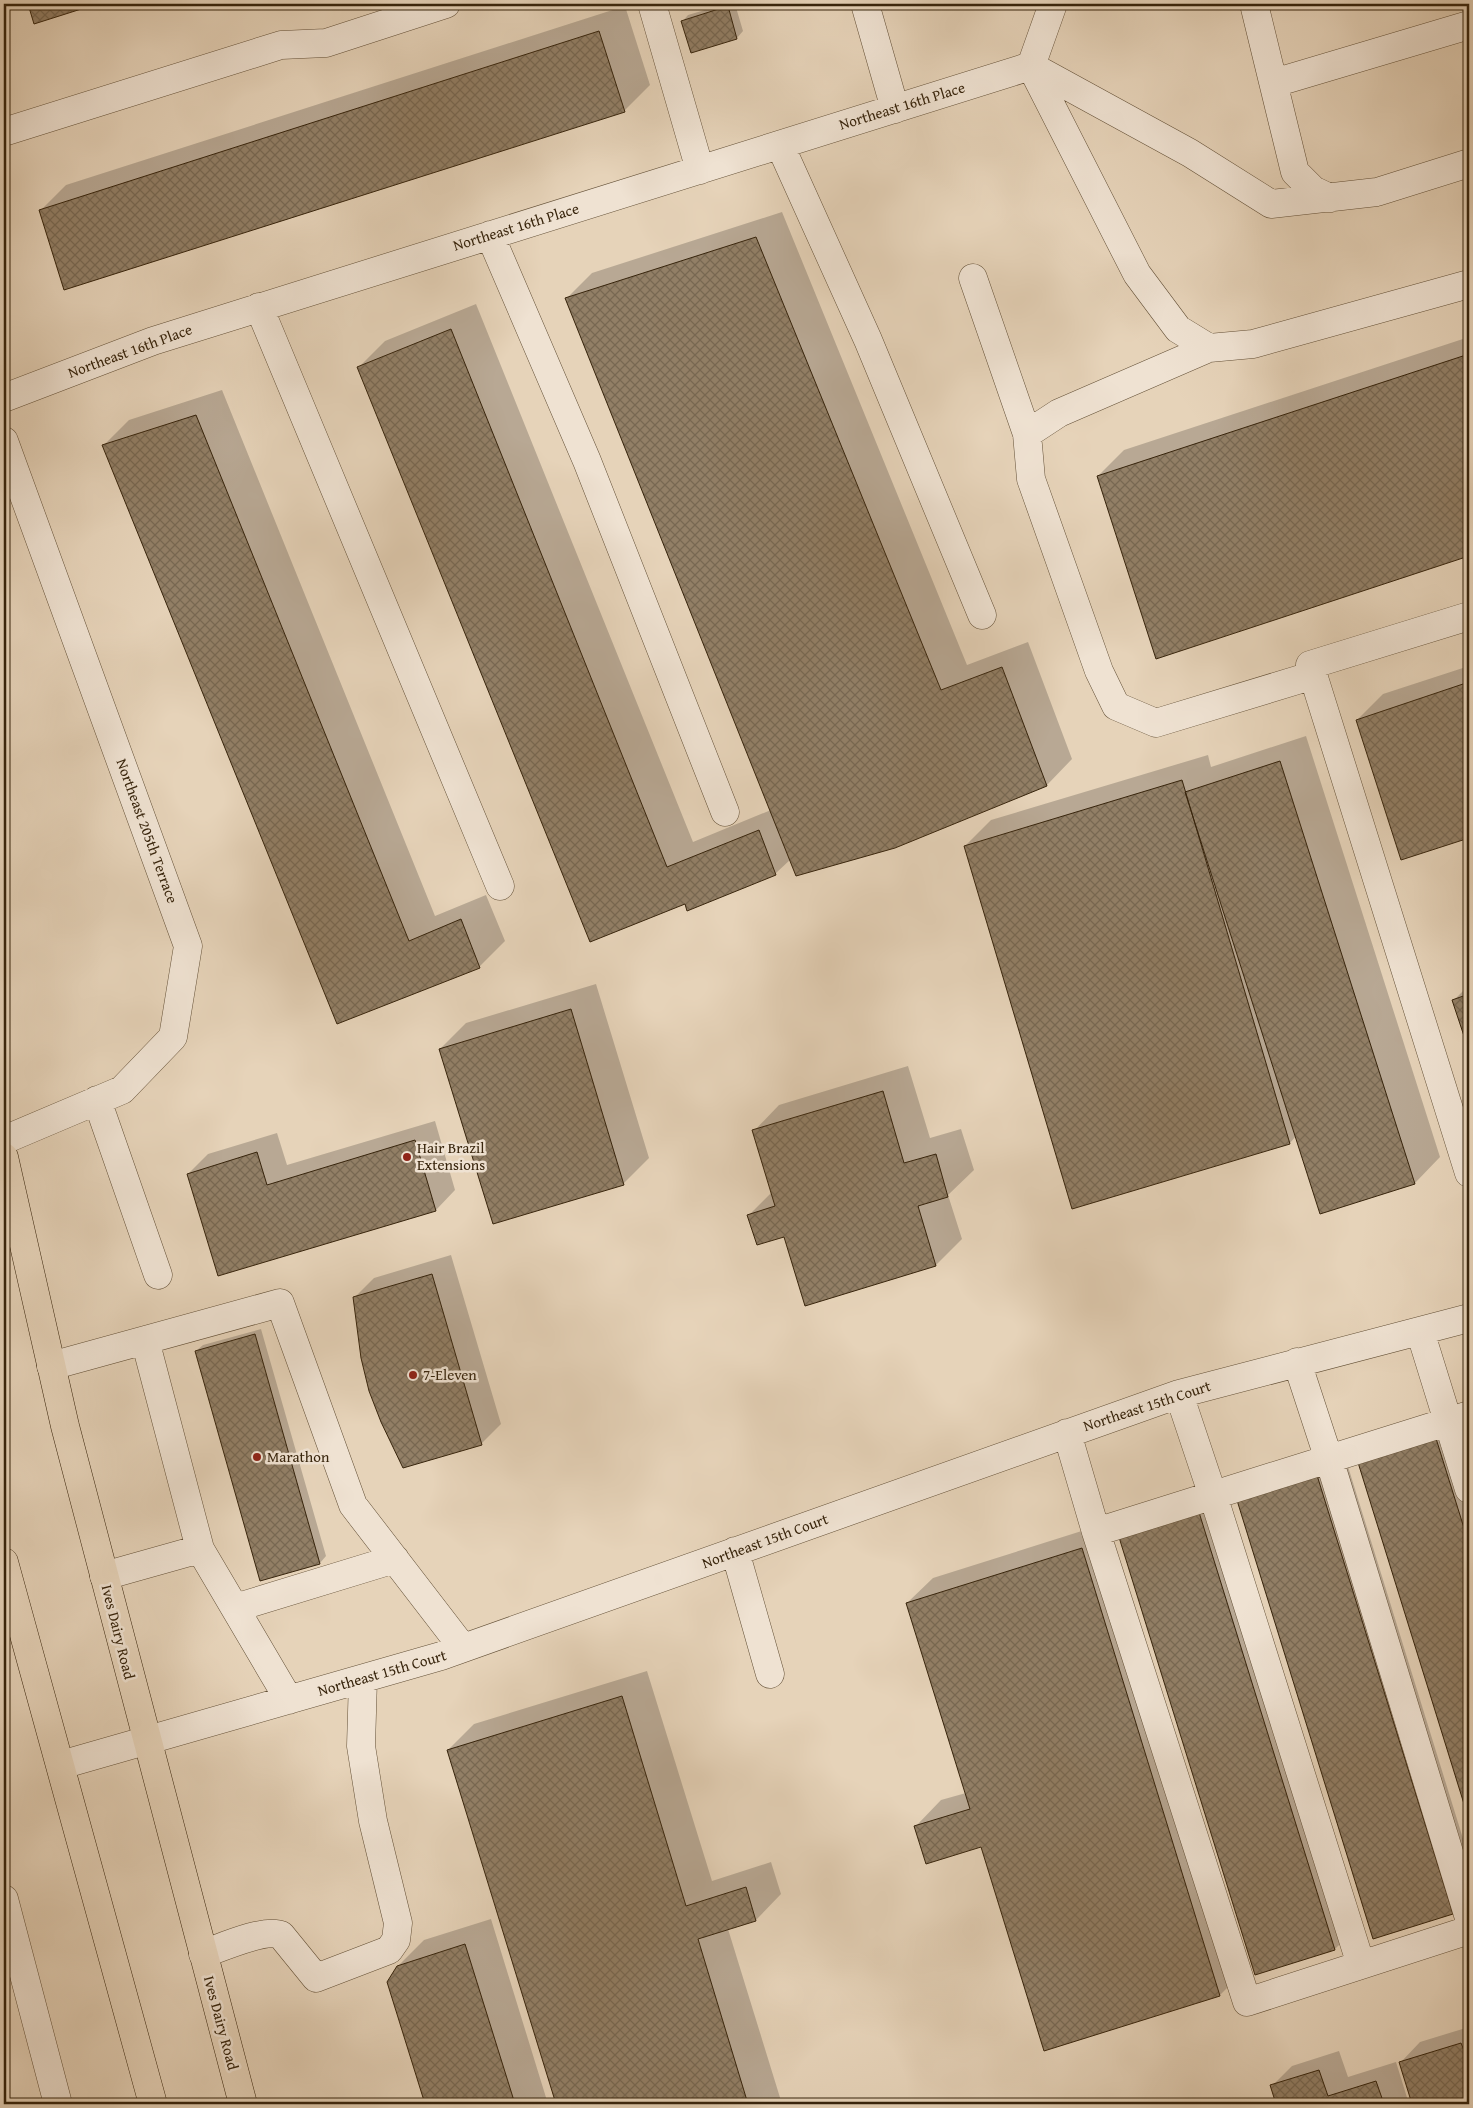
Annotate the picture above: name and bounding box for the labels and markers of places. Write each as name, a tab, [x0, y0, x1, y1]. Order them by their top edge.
place label: Hair Brazil Extensions	[417, 1137, 485, 1175]
marker: Hair Brazil Extensions	[401, 1151, 413, 1163]
place label: 7-Eleven	[423, 1364, 477, 1385]
marker: 7-Eleven	[407, 1369, 419, 1381]
place label: Marathon	[267, 1446, 330, 1467]
marker: Marathon	[251, 1451, 263, 1463]

